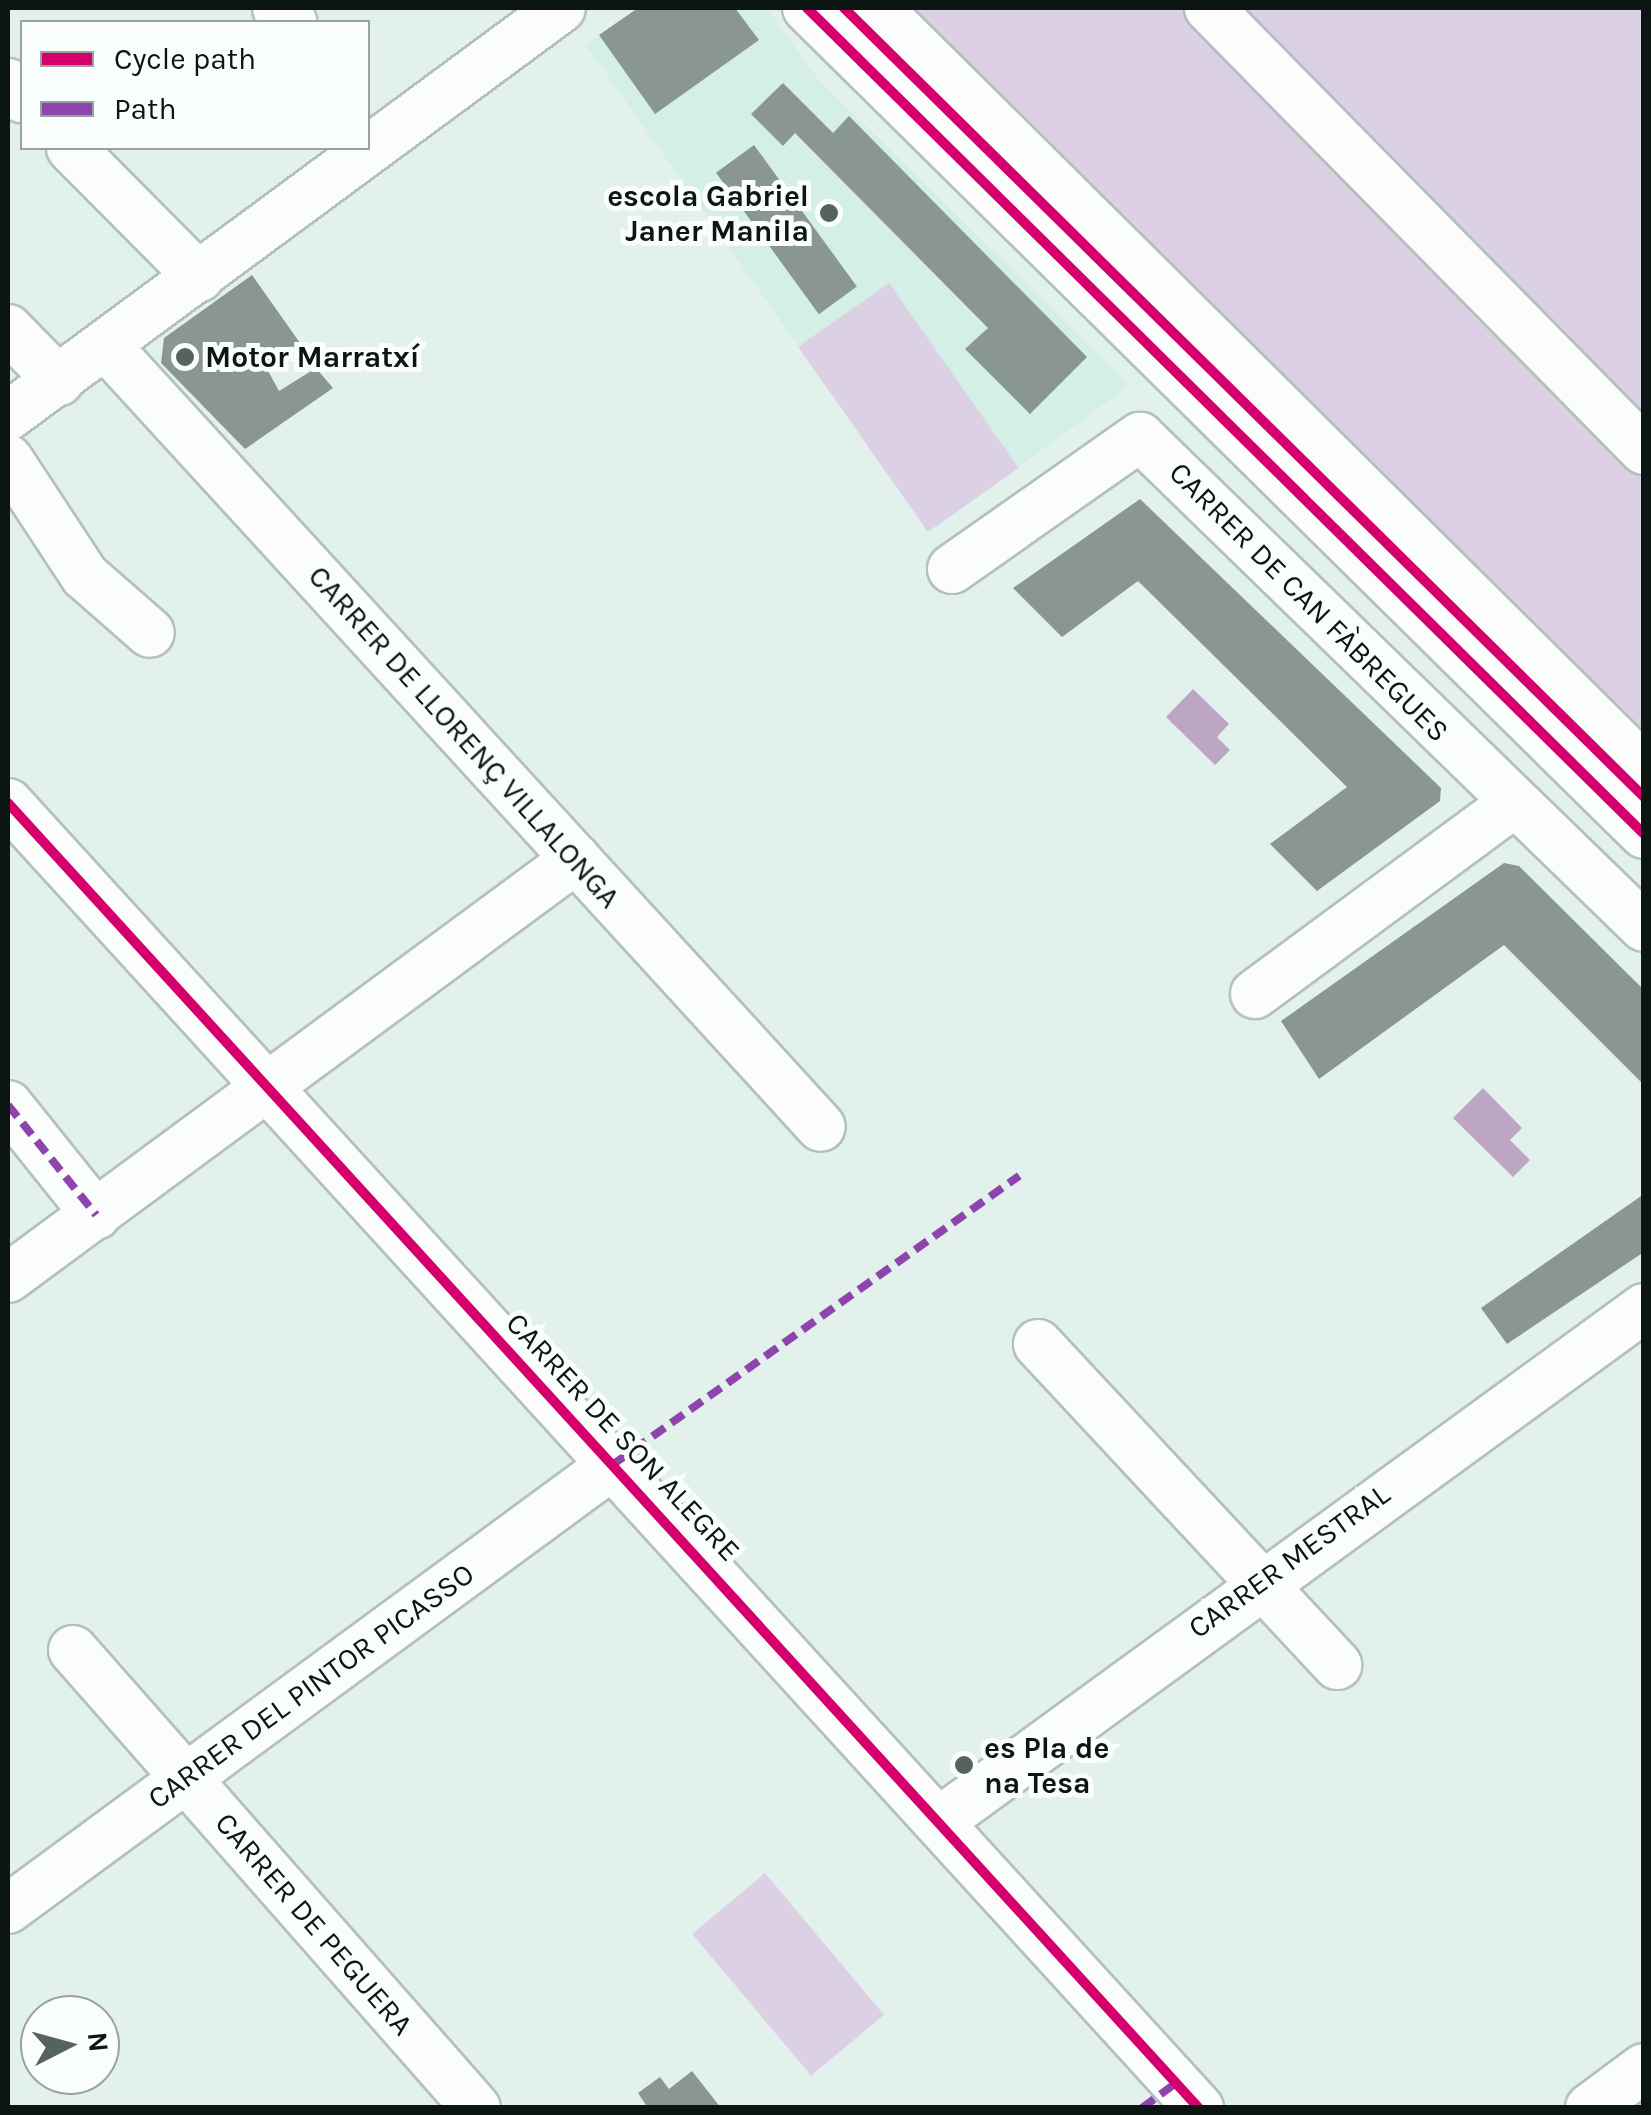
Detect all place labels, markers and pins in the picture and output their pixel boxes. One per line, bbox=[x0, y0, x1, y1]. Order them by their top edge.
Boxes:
place label: escola Gabriel Janer Manila bbox=[607, 178, 809, 248]
marker: escola Gabriel Janer Manila bbox=[818, 202, 840, 224]
place label: Motor Marratxí bbox=[205, 339, 420, 375]
marker: Motor Marratxí bbox=[174, 346, 196, 368]
place label: es Pla de na Tesa bbox=[984, 1730, 1109, 1800]
marker: es Pla de na Tesa bbox=[953, 1754, 975, 1776]

